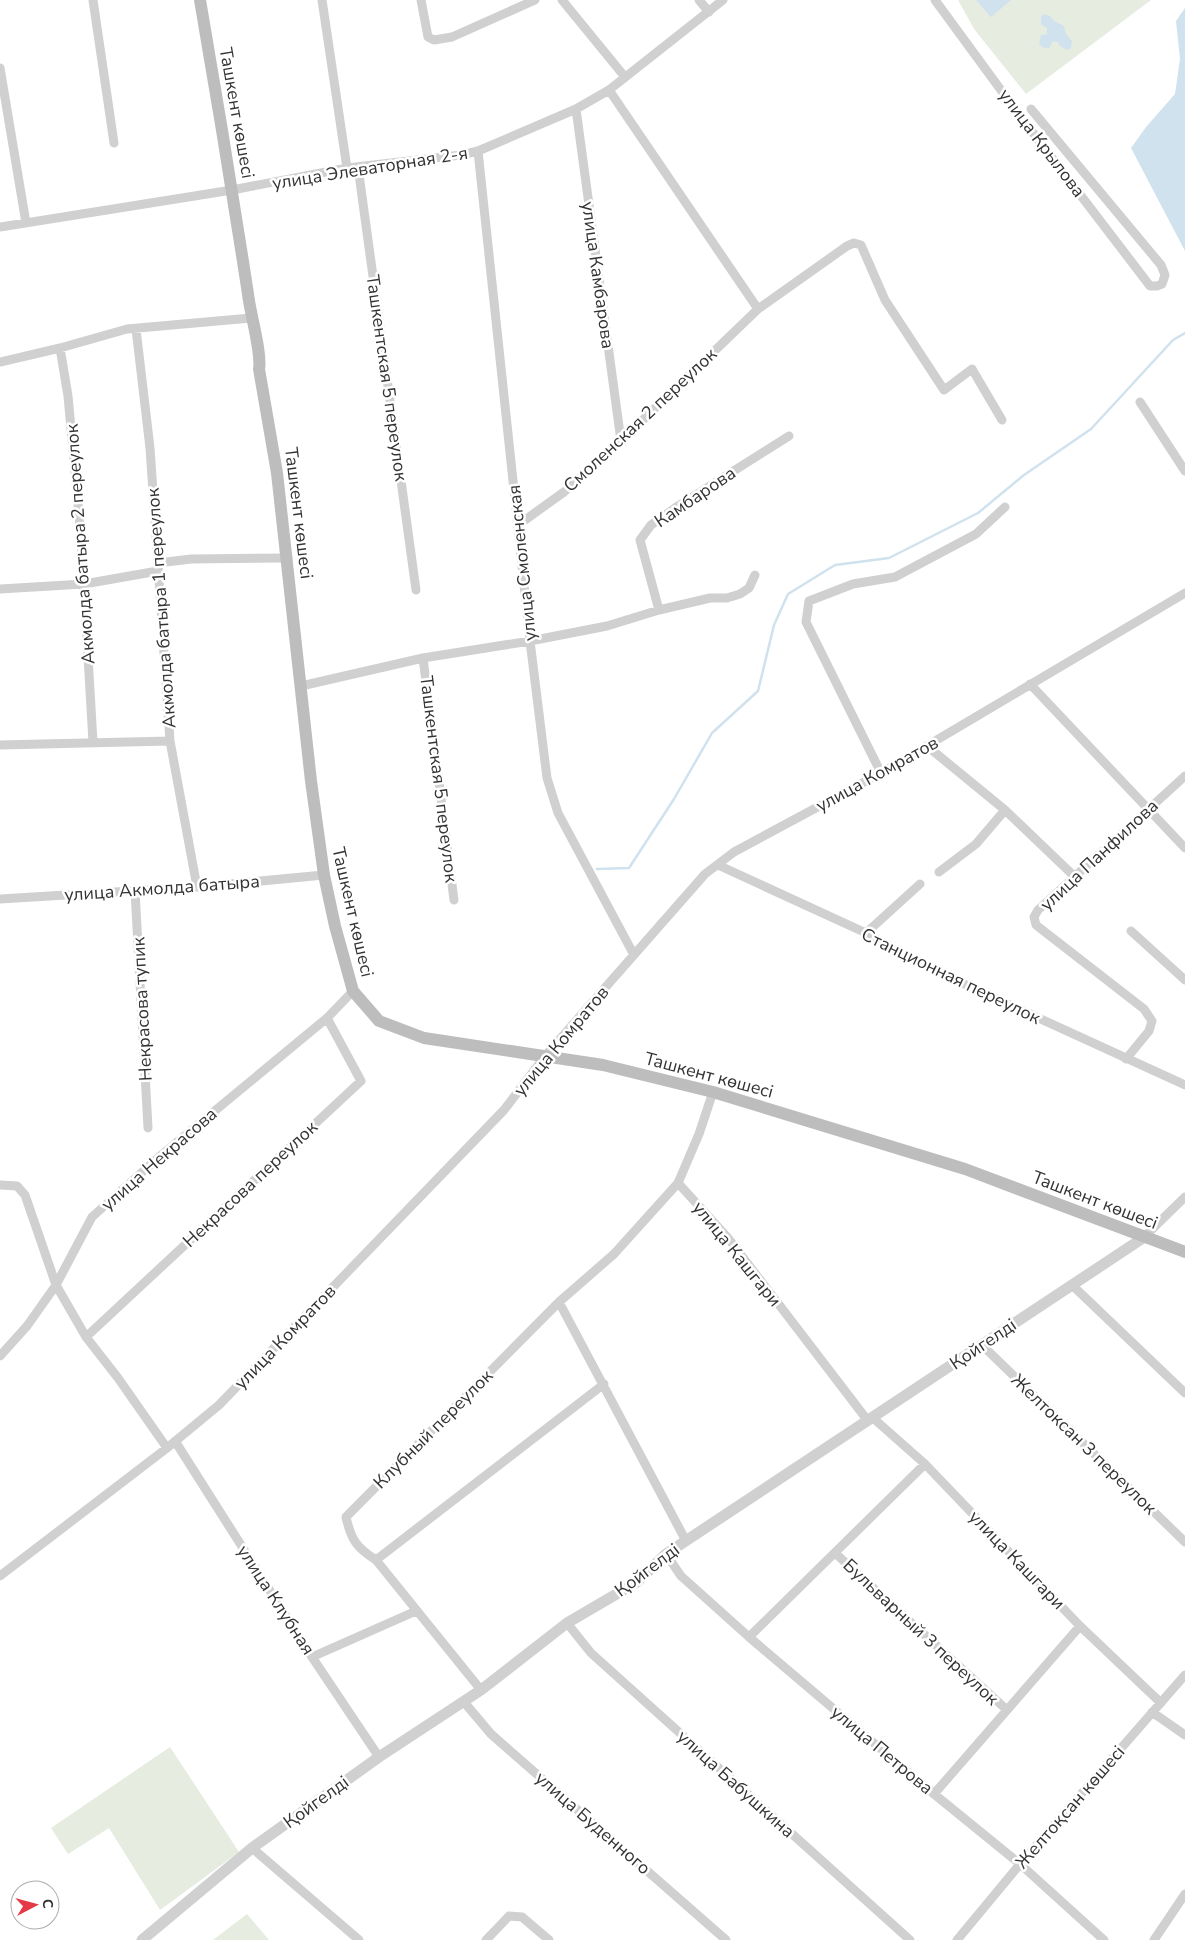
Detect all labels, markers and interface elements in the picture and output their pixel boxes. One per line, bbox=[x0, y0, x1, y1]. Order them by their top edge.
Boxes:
street label: Ташкент көшесі bbox=[214, 46, 260, 180]
street label: улица Крылова bbox=[993, 84, 1091, 202]
street label: улица Элеваторная 2-я bbox=[270, 141, 470, 195]
street label: улица Камбарова bbox=[576, 200, 620, 350]
street label: Ташкентская 5 переулок bbox=[361, 273, 413, 483]
street label: Смоленская 2 переулок bbox=[558, 342, 722, 498]
street label: Акмолда батыра 2 переулок bbox=[60, 423, 100, 665]
street label: Ташкент көшесі bbox=[279, 446, 319, 580]
street label: Камбарова bbox=[650, 461, 740, 533]
street label: улица Смоленская bbox=[502, 484, 542, 642]
street label: Акмолда батыра 1 переулок bbox=[141, 487, 181, 729]
street label: Ташкентская 5 переулок bbox=[414, 674, 464, 884]
street label: улица Комратов bbox=[811, 730, 943, 818]
street label: улица Панфилова bbox=[1035, 794, 1163, 916]
street label: Ташкент көшесі bbox=[326, 845, 380, 979]
street label: улица Акмолда батыра bbox=[63, 869, 261, 907]
street label: Станционная переулок bbox=[857, 922, 1045, 1030]
street label: Некрасова тупик bbox=[126, 936, 158, 1082]
street label: улица Комратов bbox=[508, 981, 614, 1101]
street label: Ташкент көшесі bbox=[642, 1046, 776, 1104]
street label: улица Некрасова bbox=[96, 1102, 222, 1216]
street label: Некрасова переулок bbox=[178, 1115, 323, 1253]
street label: Ташкент көшесі bbox=[1029, 1165, 1161, 1235]
street label: улица Кашгари bbox=[687, 1196, 787, 1312]
street label: улица Комратов bbox=[229, 1279, 341, 1394]
street label: Қойгелді bbox=[945, 1313, 1021, 1375]
street label: Клубный переулок bbox=[368, 1364, 498, 1494]
street label: Желтоксан 3 переулок bbox=[1006, 1368, 1162, 1520]
street label: улица Кашгари bbox=[964, 1505, 1070, 1615]
street label: Қойгелді bbox=[610, 1538, 684, 1602]
street label: улица Клубная bbox=[232, 1541, 320, 1659]
street label: Бульварный 3 переулок bbox=[838, 1553, 1004, 1711]
street label: улица Петрова bbox=[826, 1700, 938, 1800]
street label: улица Бабушкина bbox=[672, 1725, 800, 1843]
street label: Желтоқсан көшесі bbox=[1010, 1740, 1130, 1874]
street label: улица Буденного bbox=[530, 1766, 656, 1880]
street label: Қойгелді bbox=[278, 1770, 354, 1834]
north arrow bbox=[10, 1880, 60, 1930]
text: С bbox=[37, 1898, 57, 1910]

